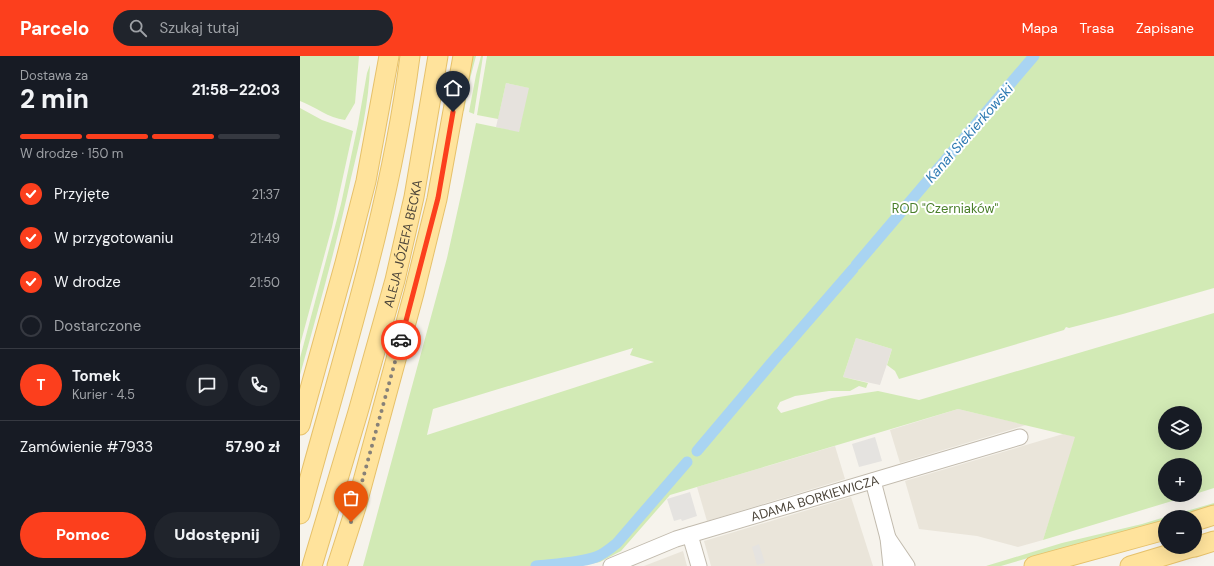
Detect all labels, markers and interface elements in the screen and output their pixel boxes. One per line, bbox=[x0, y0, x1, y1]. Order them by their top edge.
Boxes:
search box bbox=[113, 10, 393, 46]
text: Parcelo bbox=[20, 16, 89, 41]
icon: search bbox=[127, 17, 149, 39]
text: Szukaj tutaj bbox=[159, 18, 239, 38]
text: Mapa bbox=[1022, 19, 1058, 37]
text: Trasa bbox=[1080, 19, 1114, 37]
text: Zapisane bbox=[1136, 19, 1194, 37]
text: Dostawa za bbox=[20, 67, 88, 84]
pin bbox=[436, 71, 470, 112]
icon: home bbox=[442, 77, 464, 99]
water label: Kanał Siekierkowski bbox=[921, 79, 1017, 186]
text: 21:58–22:03 bbox=[192, 80, 280, 100]
text: 2 min bbox=[20, 82, 89, 116]
text: W drodze · 150 m bbox=[20, 145, 123, 162]
street label: ALEJA JÓZEFA BECKA bbox=[380, 178, 426, 310]
icon: check bbox=[20, 183, 42, 205]
text: Przyjęte bbox=[54, 184, 110, 204]
text: 21:37 bbox=[251, 186, 280, 203]
park label: ROD "Czerniaków" bbox=[892, 200, 998, 217]
icon: check bbox=[20, 227, 42, 249]
text: W przygotowaniu bbox=[54, 228, 173, 248]
text: 21:49 bbox=[250, 230, 280, 247]
icon: check bbox=[20, 271, 42, 293]
text: W drodze bbox=[54, 272, 121, 292]
text: 21:50 bbox=[249, 274, 280, 291]
text: Dostarczone bbox=[54, 316, 141, 336]
courier bbox=[381, 320, 421, 360]
icon: car bbox=[390, 329, 412, 351]
button: chat bbox=[186, 364, 228, 406]
button: phone bbox=[238, 364, 280, 406]
text: Tomek bbox=[72, 366, 121, 386]
text: T bbox=[37, 375, 45, 395]
text: Kurier · 4.5 bbox=[72, 386, 135, 403]
map controls bbox=[1158, 406, 1202, 554]
button: layers bbox=[1158, 406, 1202, 450]
text: Zamówienie #7933 bbox=[20, 437, 153, 457]
text: 57.90 zł bbox=[225, 437, 280, 457]
button: + bbox=[1158, 458, 1202, 502]
street label: ADAMA BORKIEWICZA bbox=[749, 471, 881, 525]
pin bbox=[334, 481, 368, 522]
icon: bag bbox=[340, 487, 362, 509]
button: − bbox=[1158, 510, 1202, 554]
button: Pomoc bbox=[20, 512, 146, 558]
button: Udostępnij bbox=[154, 512, 280, 558]

